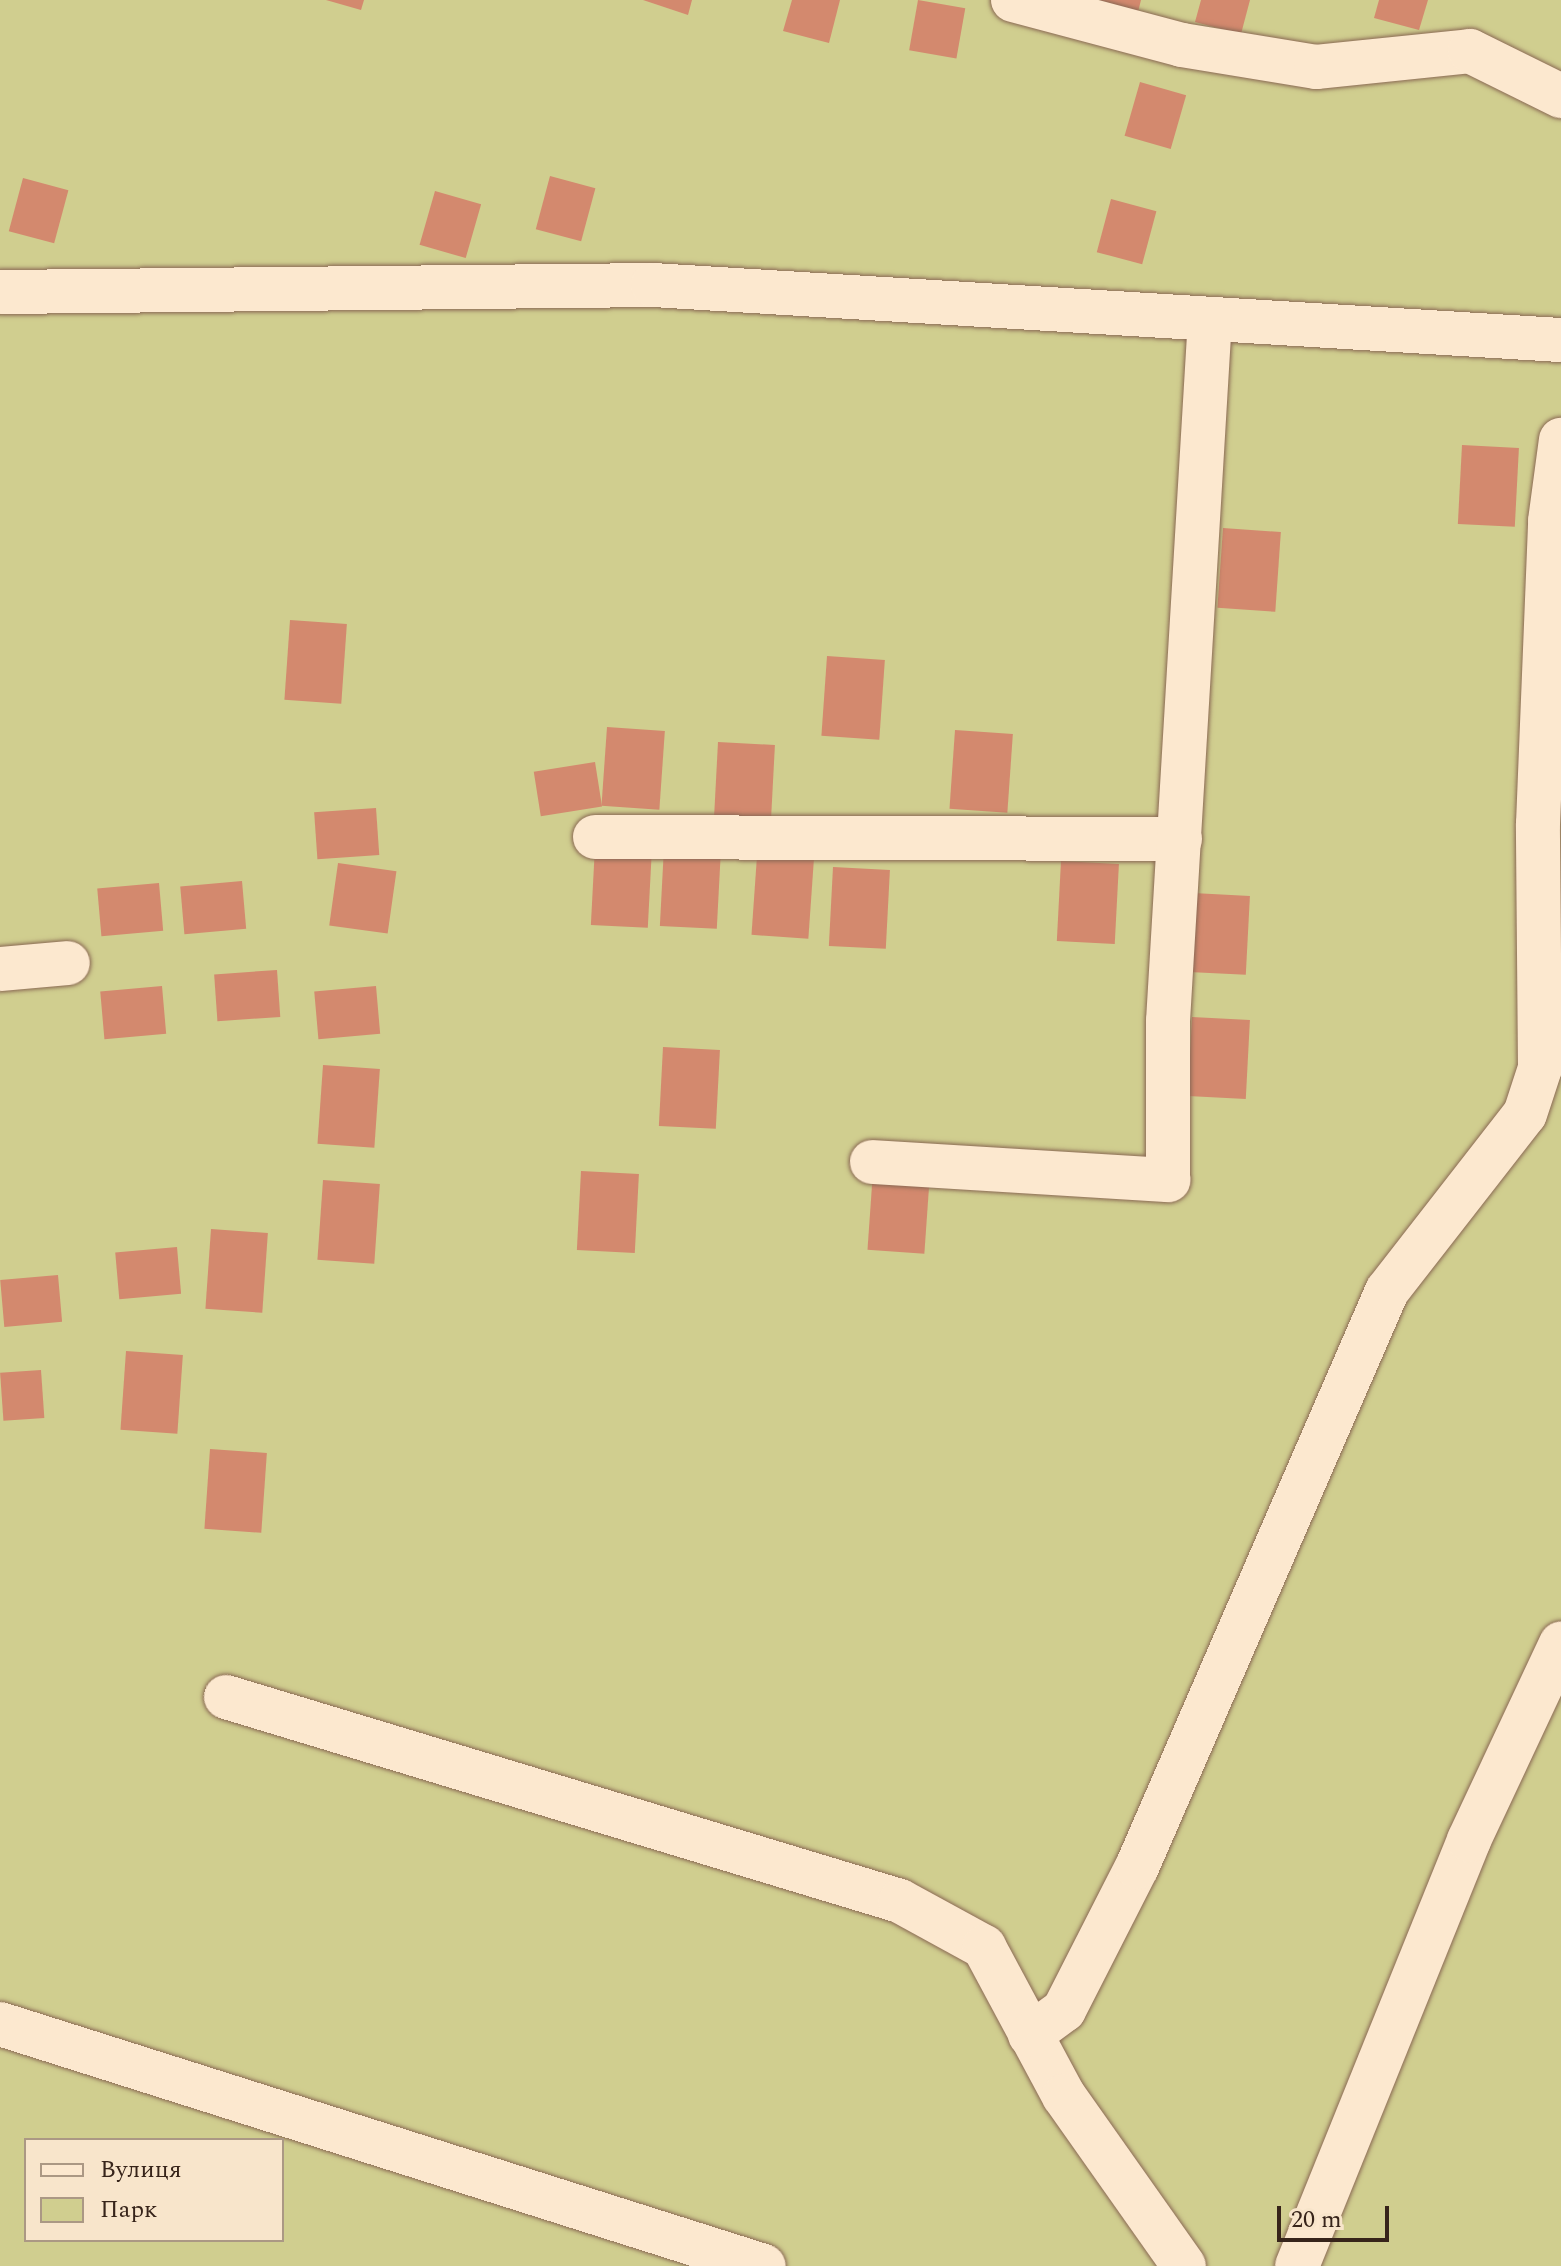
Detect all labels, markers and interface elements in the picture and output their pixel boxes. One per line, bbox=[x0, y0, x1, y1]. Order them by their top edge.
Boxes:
legend bbox=[24, 2138, 284, 2242]
text: Вулиця bbox=[100, 2152, 182, 2188]
scale bar bbox=[1281, 2190, 1393, 2240]
text: Парк bbox=[100, 2192, 157, 2228]
text: 20 m bbox=[1291, 2202, 1342, 2238]

